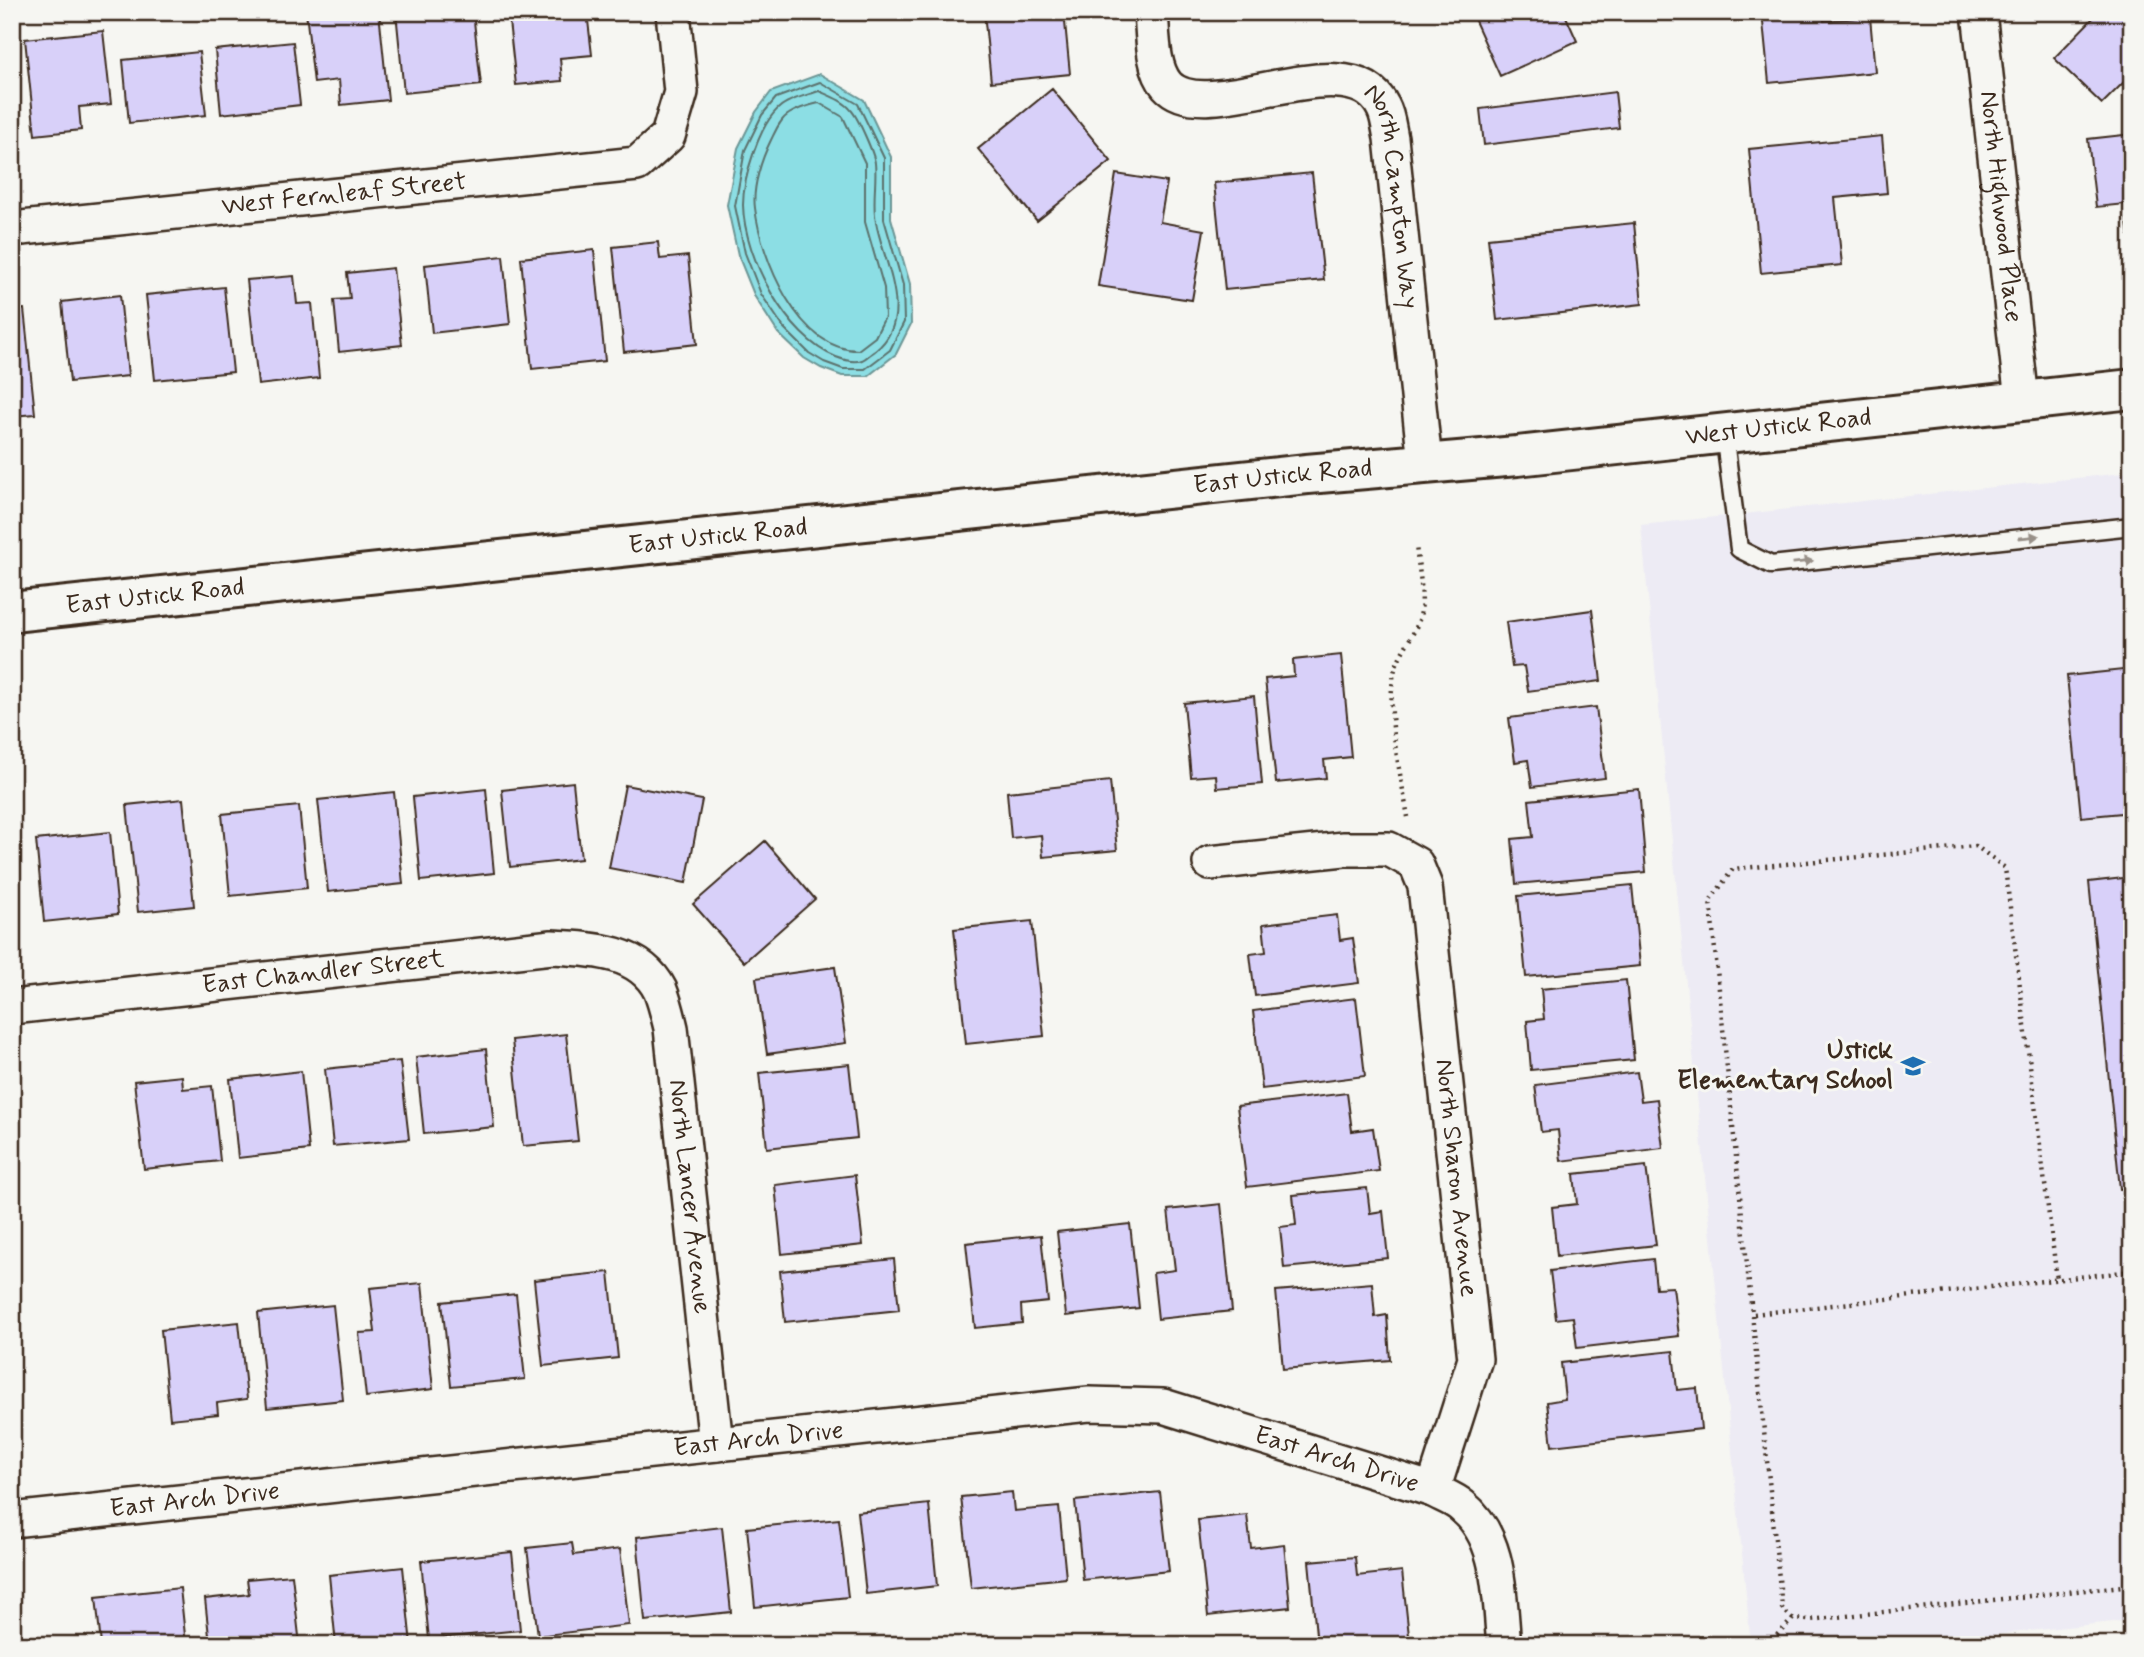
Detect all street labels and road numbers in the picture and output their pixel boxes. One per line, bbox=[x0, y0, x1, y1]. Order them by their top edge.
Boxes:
street label: North Campton Way bbox=[1356, 76, 1426, 311]
street label: North Highwood Place bbox=[1971, 89, 2030, 324]
street label: West Fernleaf Street bbox=[220, 165, 468, 224]
street label: West Ustick Road bbox=[1684, 400, 1873, 455]
street label: East Ustick Road bbox=[1192, 451, 1374, 503]
street label: East Ustick Road bbox=[627, 510, 809, 563]
street label: East Ustick Road bbox=[64, 570, 246, 623]
street label: East Chandler Street bbox=[200, 942, 446, 1003]
street label: North Sharon Avenue bbox=[1426, 1057, 1485, 1299]
street label: North Lancer Avenue bbox=[660, 1078, 719, 1316]
street label: East Arch Drive bbox=[672, 1414, 845, 1466]
street label: East Arch Drive bbox=[1250, 1418, 1423, 1502]
street label: East Arch Drive bbox=[108, 1474, 282, 1526]

